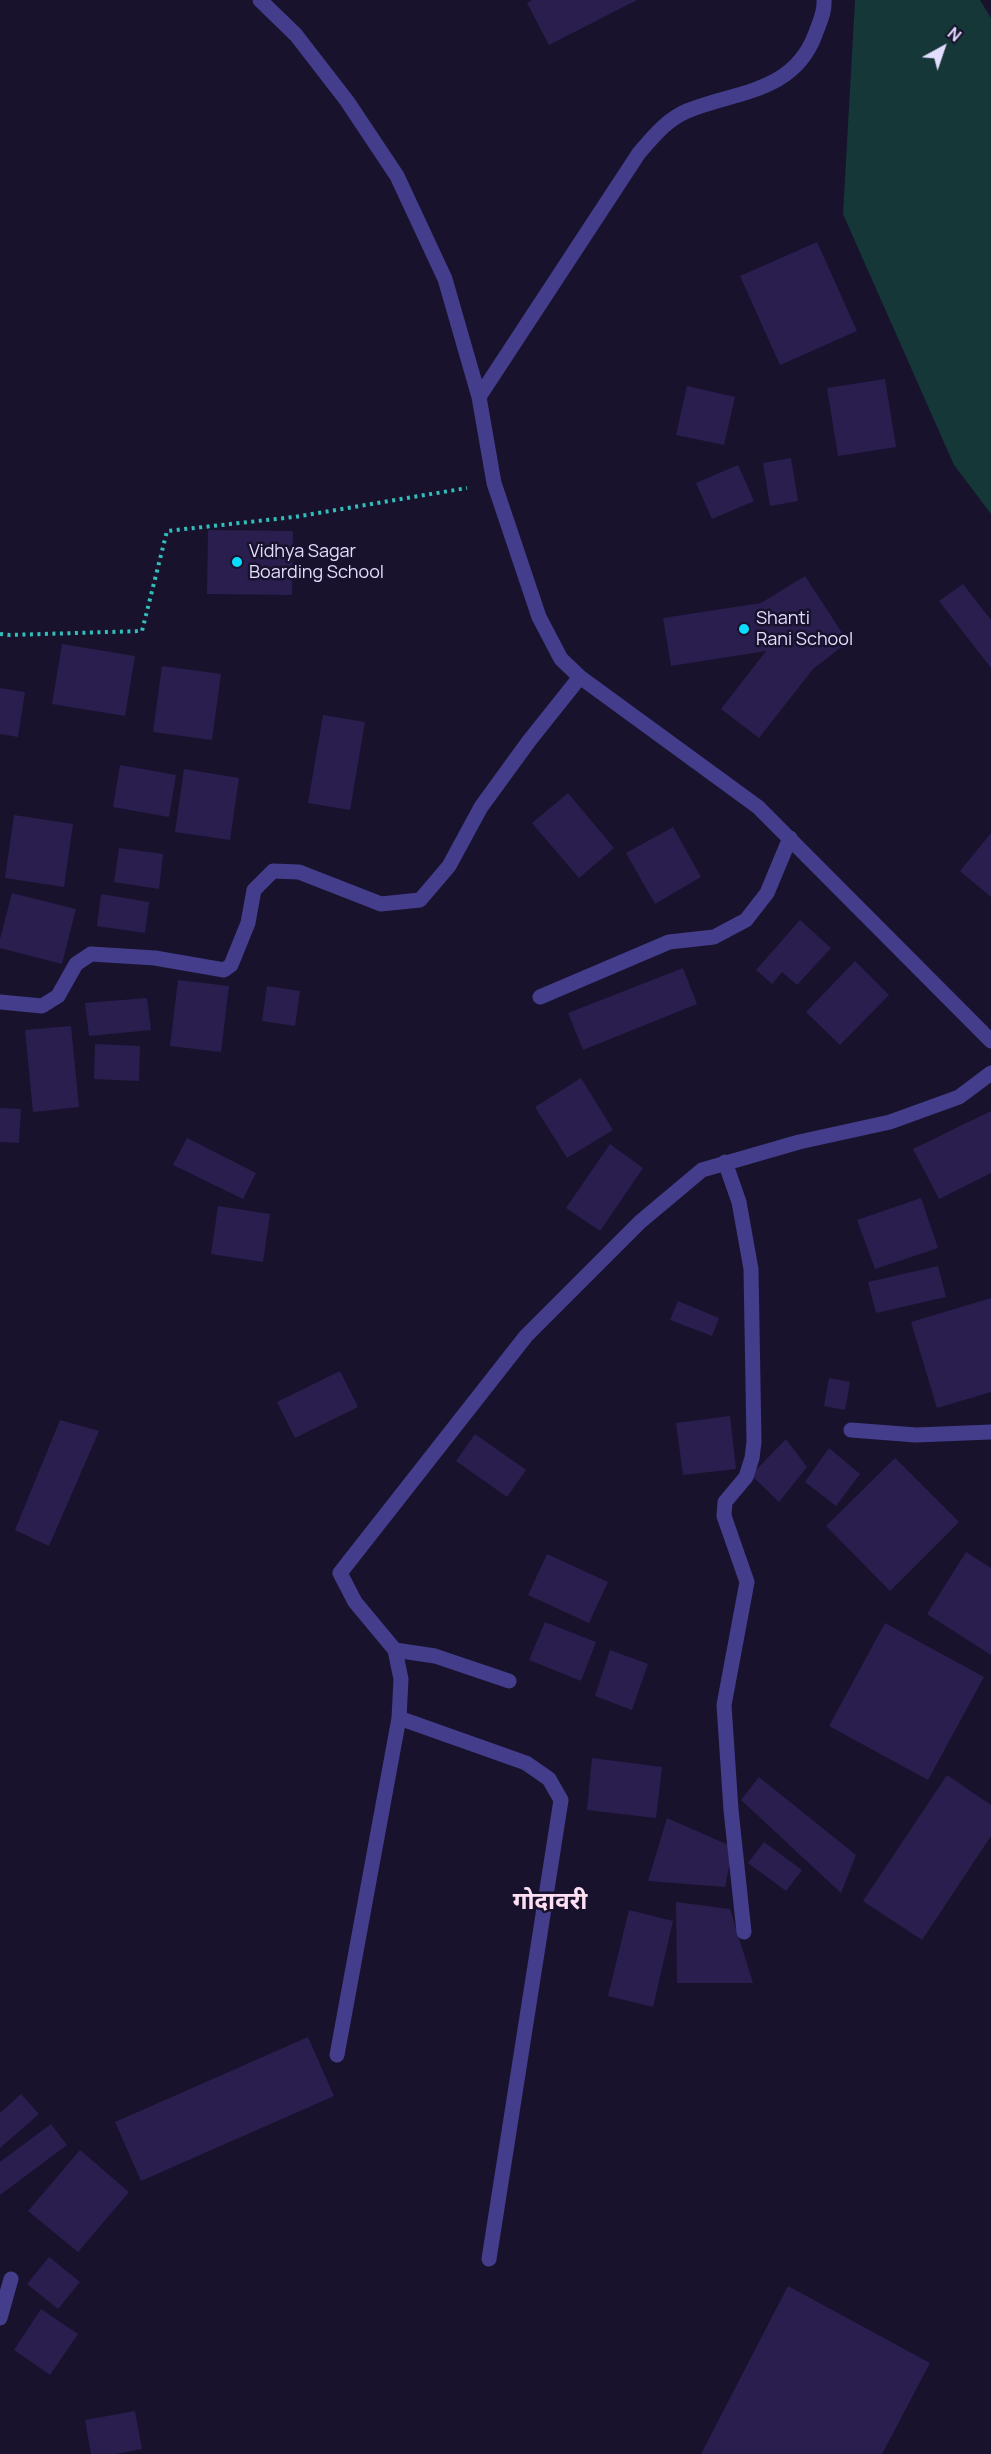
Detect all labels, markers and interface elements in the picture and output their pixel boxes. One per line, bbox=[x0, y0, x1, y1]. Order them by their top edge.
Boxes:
north arrow bbox=[913, 18, 973, 78]
text: N bbox=[943, 22, 966, 46]
place label: Vidhya Sagar Boarding School bbox=[249, 541, 384, 584]
marker: Vidhya Sagar Boarding School bbox=[230, 555, 244, 569]
place label: Shanti Rani School bbox=[756, 608, 853, 650]
marker: Shanti Rani School bbox=[737, 622, 751, 636]
district label: गोदावरी bbox=[513, 1888, 587, 1916]

